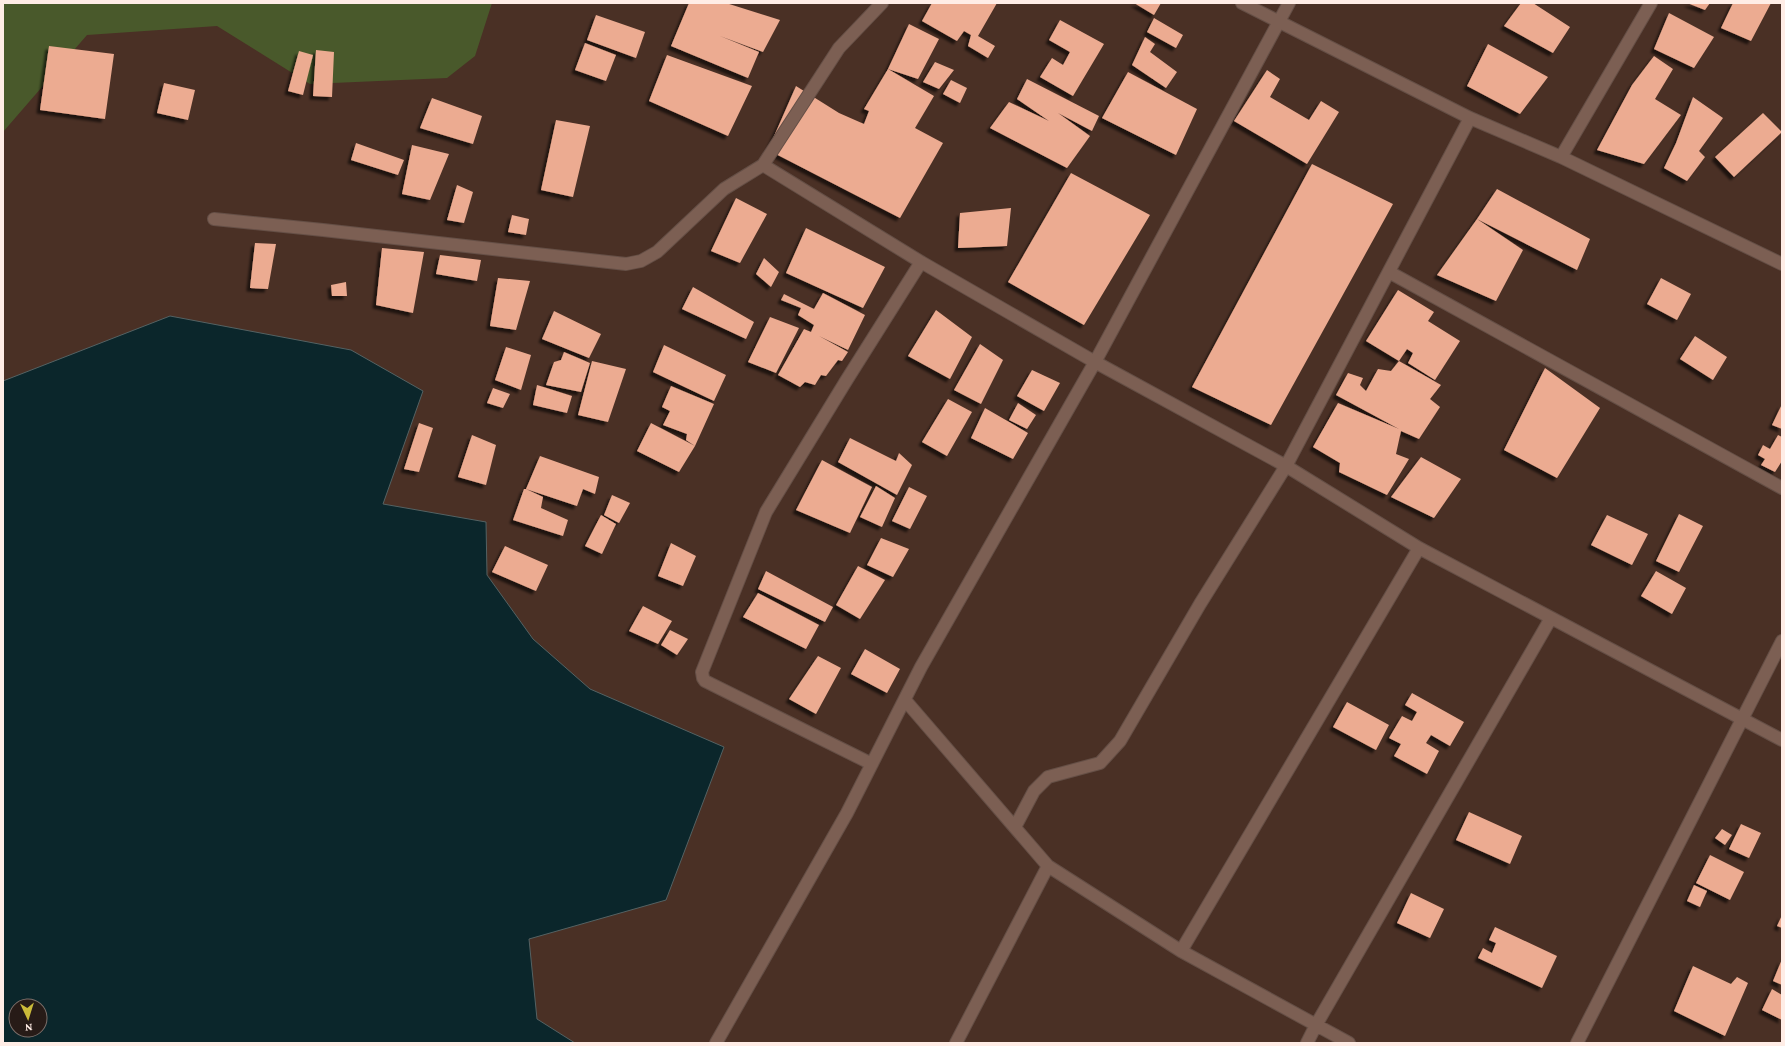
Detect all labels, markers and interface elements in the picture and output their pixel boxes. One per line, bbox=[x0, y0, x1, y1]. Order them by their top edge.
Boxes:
north arrow bbox=[8, 998, 48, 1038]
text: N bbox=[24, 1022, 33, 1034]

